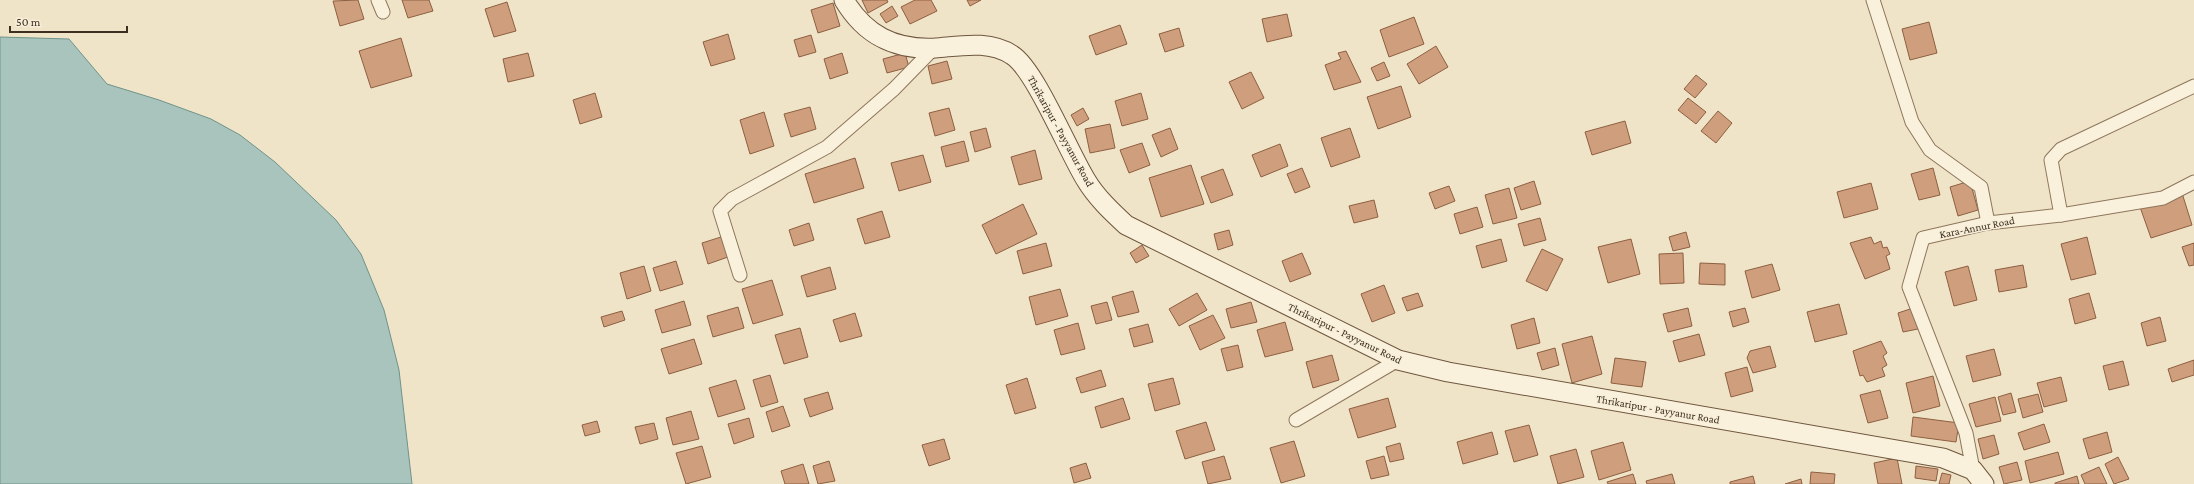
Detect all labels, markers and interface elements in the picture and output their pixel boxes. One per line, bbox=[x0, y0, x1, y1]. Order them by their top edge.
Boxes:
scale bar bbox=[10, 8, 127, 34]
text: 50 m bbox=[16, 15, 41, 29]
street label: Thrikaripur - Payyanur Road bbox=[1025, 73, 1097, 189]
street label: Kara-Annur Road bbox=[1938, 214, 2016, 240]
street label: Thrikaripur - Payyanur Road bbox=[1286, 300, 1404, 367]
street label: Thrikaripur - Payyanur Road bbox=[1595, 392, 1721, 427]

